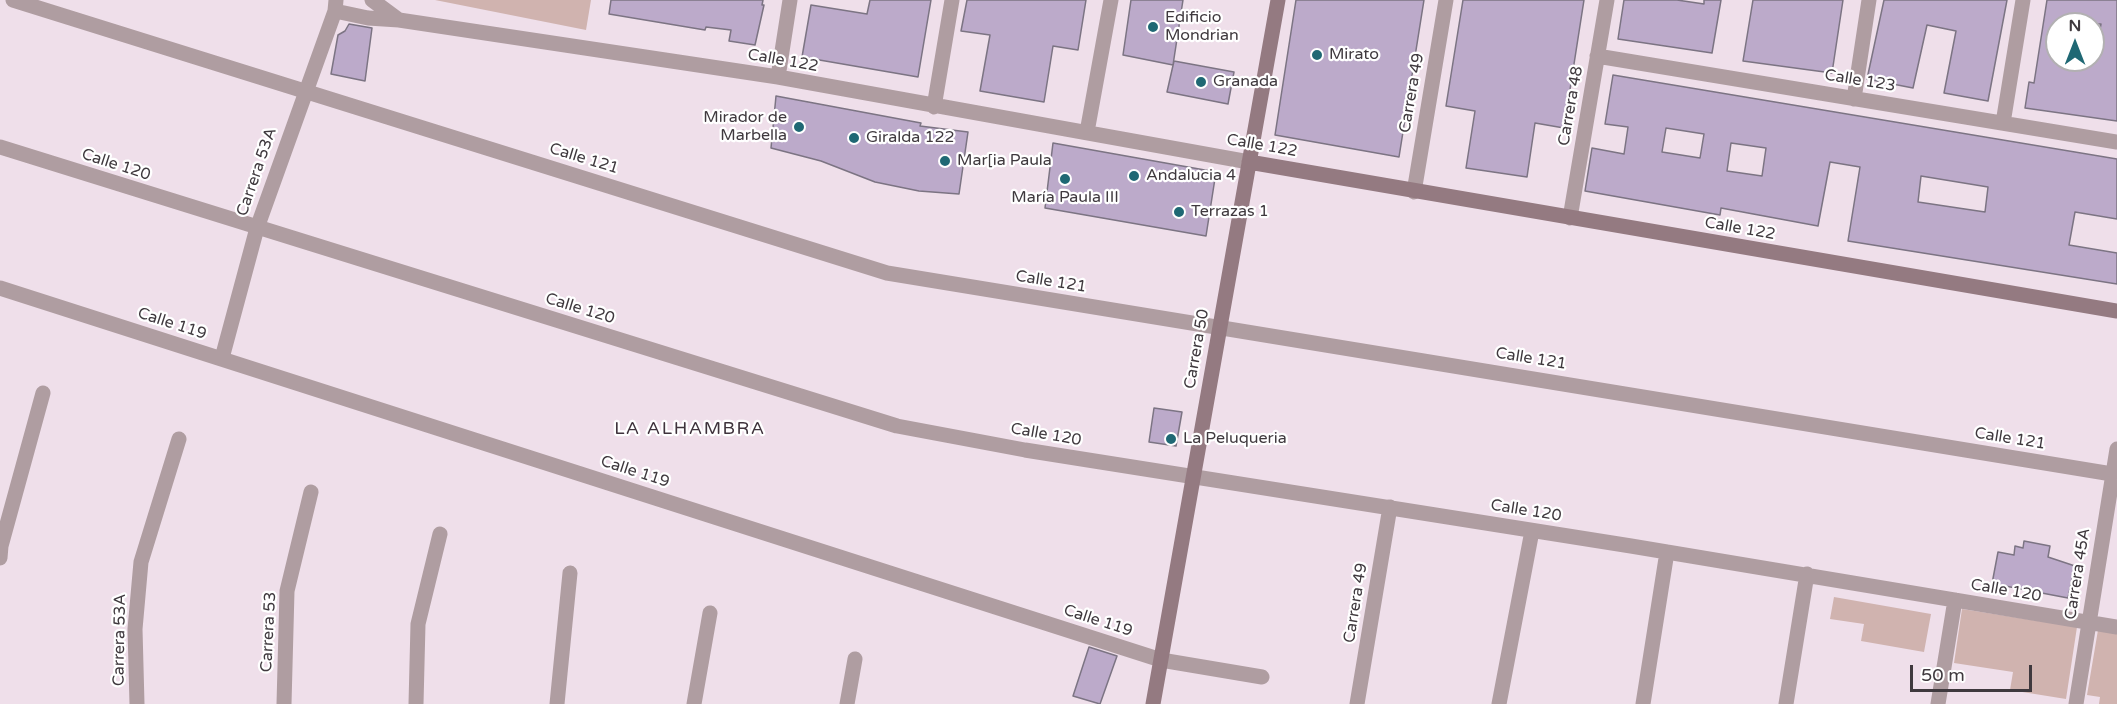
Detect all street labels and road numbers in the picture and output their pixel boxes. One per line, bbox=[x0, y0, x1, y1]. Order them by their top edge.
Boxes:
street label: Calle 122 bbox=[746, 45, 820, 77]
street label: Carrera 49 bbox=[1396, 52, 1428, 134]
street label: Carrera 48 bbox=[1555, 65, 1587, 147]
street label: Calle 123 bbox=[1823, 66, 1897, 96]
street label: Carrera 53A bbox=[233, 125, 281, 219]
street label: Calle 122 bbox=[1225, 130, 1299, 162]
street label: Calle 121 bbox=[547, 139, 621, 179]
street label: Calle 120 bbox=[79, 145, 153, 185]
street label: Calle 122 bbox=[1703, 213, 1777, 245]
street label: Calle 121 bbox=[1014, 267, 1088, 297]
street label: Calle 120 bbox=[543, 289, 617, 329]
street label: Calle 119 bbox=[135, 304, 209, 344]
street label: Carrera 50 bbox=[1181, 308, 1213, 390]
street label: Calle 121 bbox=[1494, 344, 1568, 374]
street label: Calle 120 bbox=[1009, 419, 1083, 451]
street label: Calle 121 bbox=[1973, 424, 2047, 454]
street label: Calle 119 bbox=[598, 452, 672, 492]
street label: Calle 120 bbox=[1489, 496, 1563, 526]
street label: Carrera 45A bbox=[2061, 527, 2095, 621]
street label: Carrera 49 bbox=[1340, 562, 1372, 644]
street label: Calle 120 bbox=[1969, 575, 2043, 607]
street label: Carrera 53 bbox=[257, 591, 281, 673]
street label: Carrera 53A bbox=[110, 594, 130, 686]
street label: Calle 119 bbox=[1061, 601, 1135, 641]

